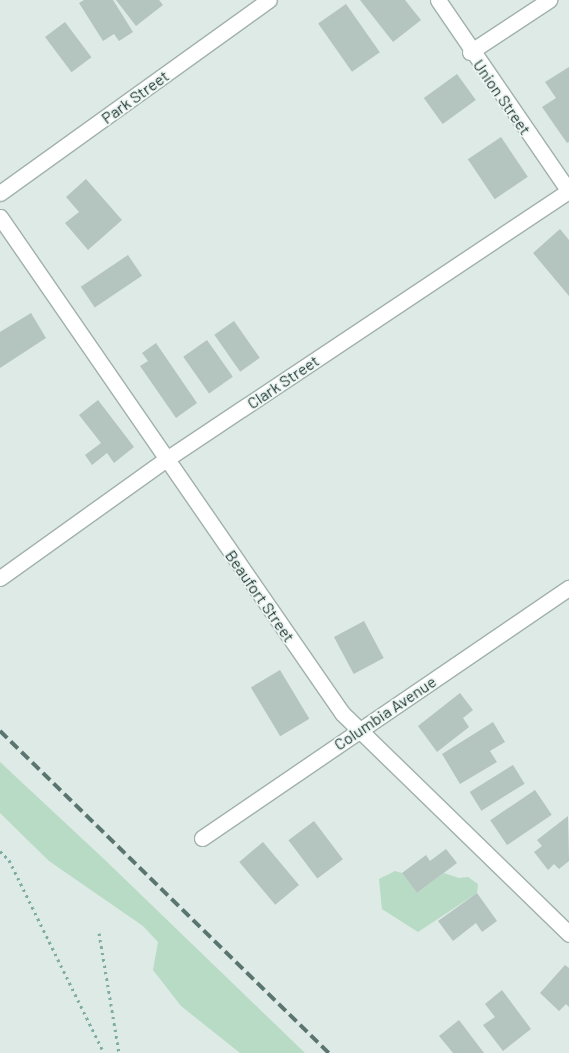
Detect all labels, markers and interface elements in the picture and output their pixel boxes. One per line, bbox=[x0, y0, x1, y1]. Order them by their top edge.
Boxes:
street label: Union Street bbox=[469, 56, 535, 138]
street label: Park Street bbox=[98, 66, 172, 128]
street label: Clark Street bbox=[244, 351, 322, 413]
street label: Beaufort Street bbox=[221, 546, 299, 646]
street label: Columbia Avenue bbox=[330, 672, 440, 754]

